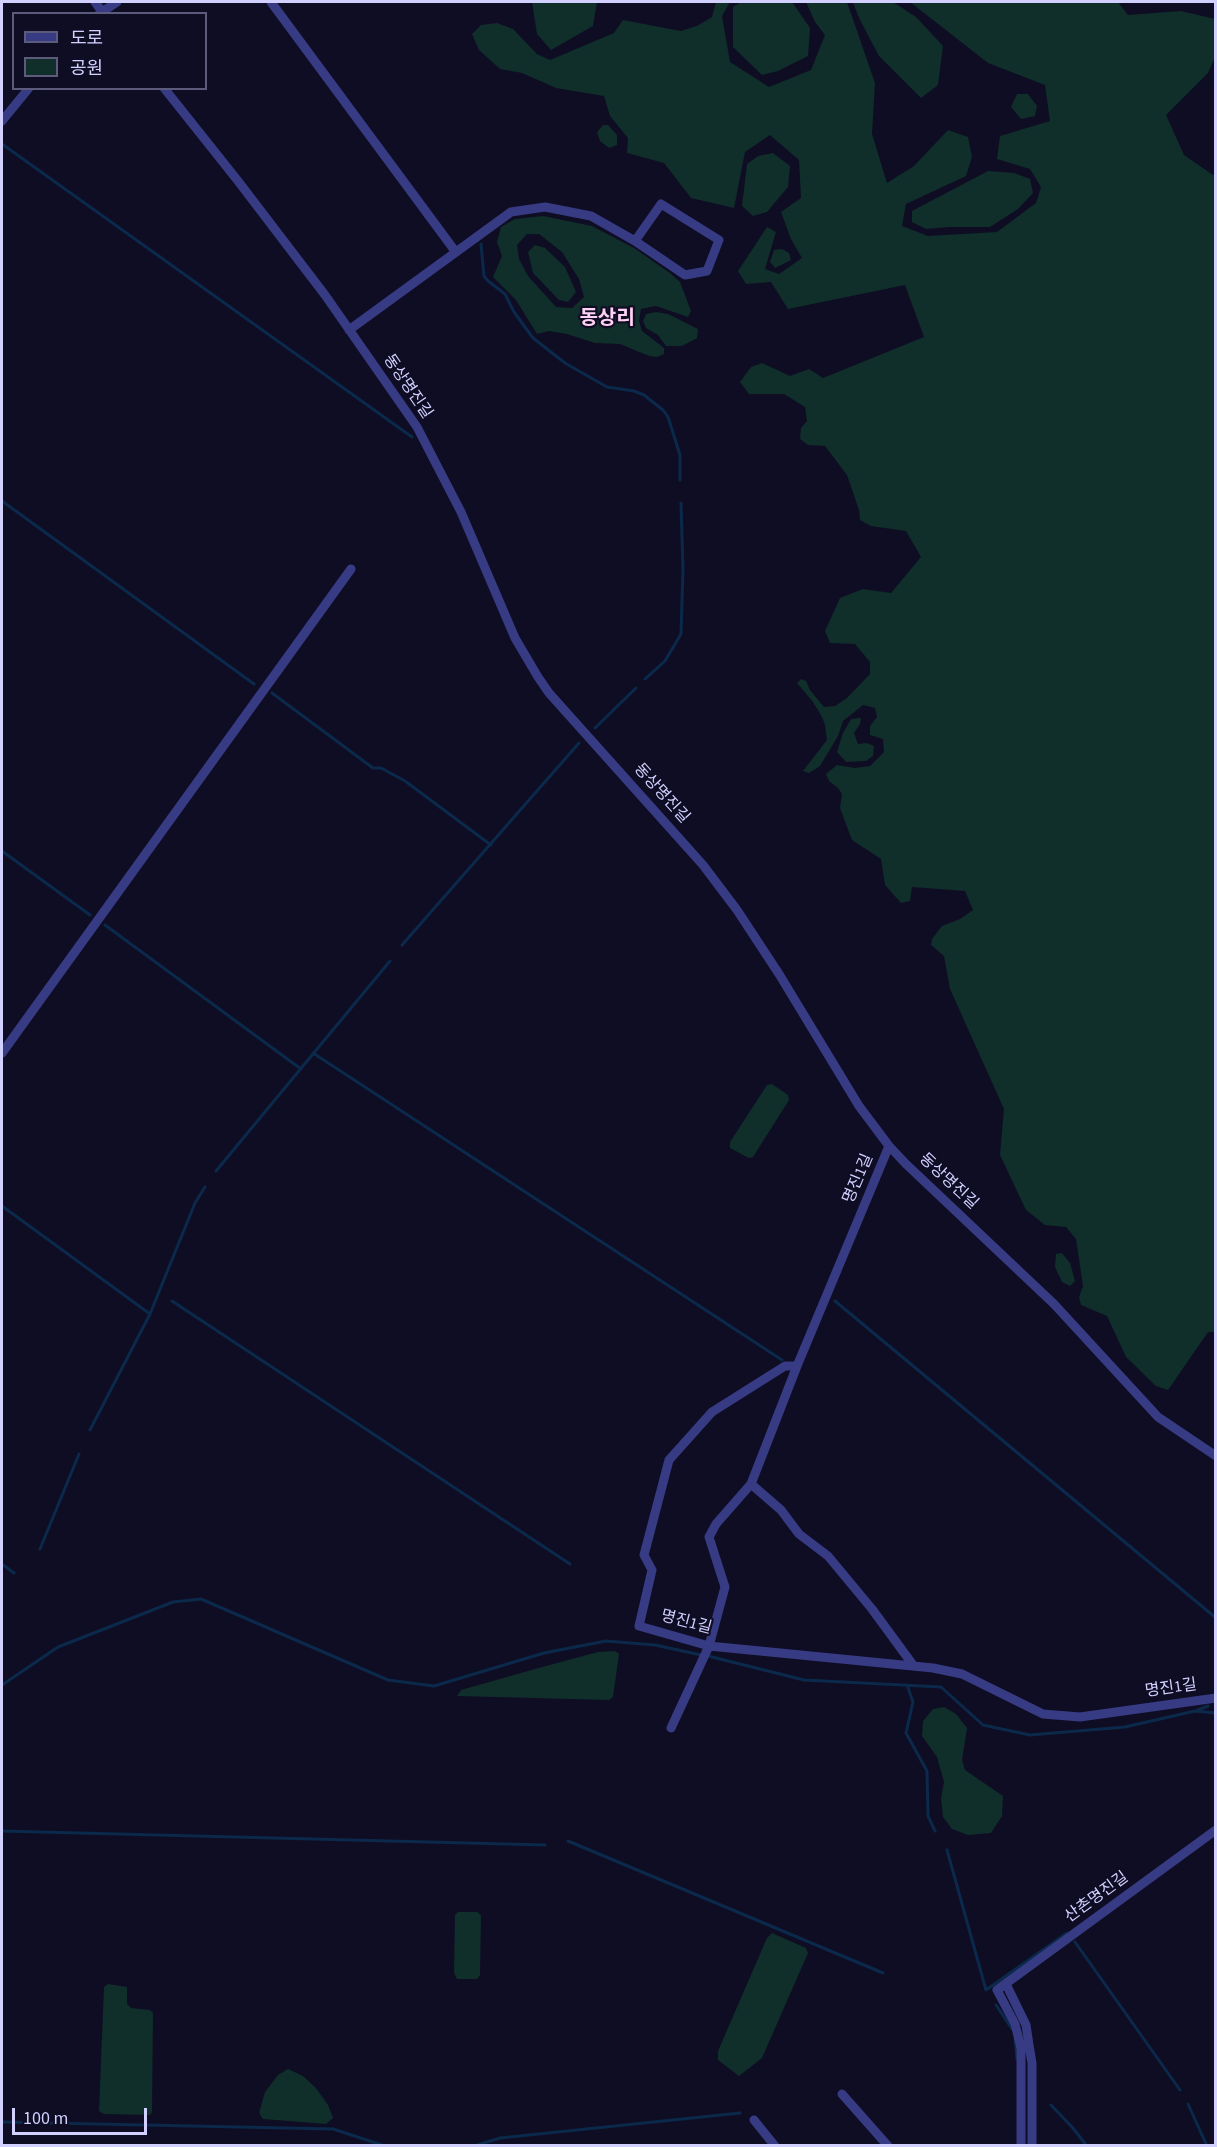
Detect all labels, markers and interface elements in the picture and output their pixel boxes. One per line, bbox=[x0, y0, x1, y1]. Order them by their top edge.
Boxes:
legend bbox=[12, 12, 207, 90]
text: 도로 bbox=[70, 26, 103, 51]
text: 공원 bbox=[70, 56, 103, 81]
district label: 동상리 bbox=[579, 308, 635, 332]
street label: 동상명진길 bbox=[378, 351, 436, 423]
street label: 동상명진길 bbox=[629, 760, 693, 828]
street label: 동상명진길 bbox=[915, 1150, 981, 1214]
street label: 명진1길 bbox=[840, 1151, 878, 1207]
street label: 명진1길 bbox=[658, 1607, 714, 1639]
street label: 명진1길 bbox=[1144, 1676, 1198, 1702]
street label: 산촌명진길 bbox=[1062, 1869, 1132, 1927]
scale bar bbox=[15, 2096, 150, 2134]
text: 100 m bbox=[23, 2106, 68, 2131]

